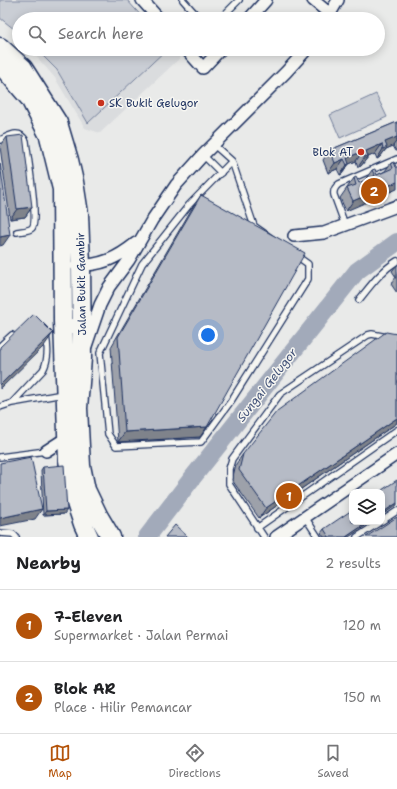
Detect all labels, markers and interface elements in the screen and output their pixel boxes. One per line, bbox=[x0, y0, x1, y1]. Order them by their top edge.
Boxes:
search box bbox=[12, 12, 385, 56]
icon: search bbox=[26, 23, 48, 45]
text: Search here bbox=[58, 24, 144, 44]
place label: SK Bukit Gelugor bbox=[109, 96, 199, 111]
marker: SK Bukit Gelugor bbox=[96, 98, 106, 108]
place label: Blok AT bbox=[313, 145, 353, 160]
marker: Blok AT bbox=[356, 147, 366, 157]
pin: 2 bbox=[361, 176, 387, 206]
street label: Jalan Bukit Gambir bbox=[73, 232, 90, 336]
your location bbox=[198, 325, 218, 345]
water label: Sungai Gelugor bbox=[233, 345, 301, 425]
pin: 1 bbox=[276, 481, 302, 511]
map controls bbox=[349, 489, 385, 525]
button: layers bbox=[349, 489, 385, 525]
text: Nearby bbox=[16, 552, 81, 574]
text: 2 results bbox=[325, 555, 381, 572]
text: 7-Eleven bbox=[54, 607, 123, 627]
text: 1 bbox=[26, 617, 32, 634]
text: 120 m bbox=[343, 617, 381, 634]
text: Supermarket · Jalan Permai bbox=[54, 627, 229, 644]
text: Blok AR bbox=[54, 679, 116, 699]
text: 2 bbox=[24, 689, 34, 706]
text: 150 m bbox=[343, 689, 381, 706]
text: Place · Hilir Pemancar bbox=[54, 699, 192, 716]
tab: Map bbox=[48, 742, 72, 781]
tab: Directions bbox=[168, 742, 221, 781]
tab: Saved bbox=[317, 742, 349, 781]

